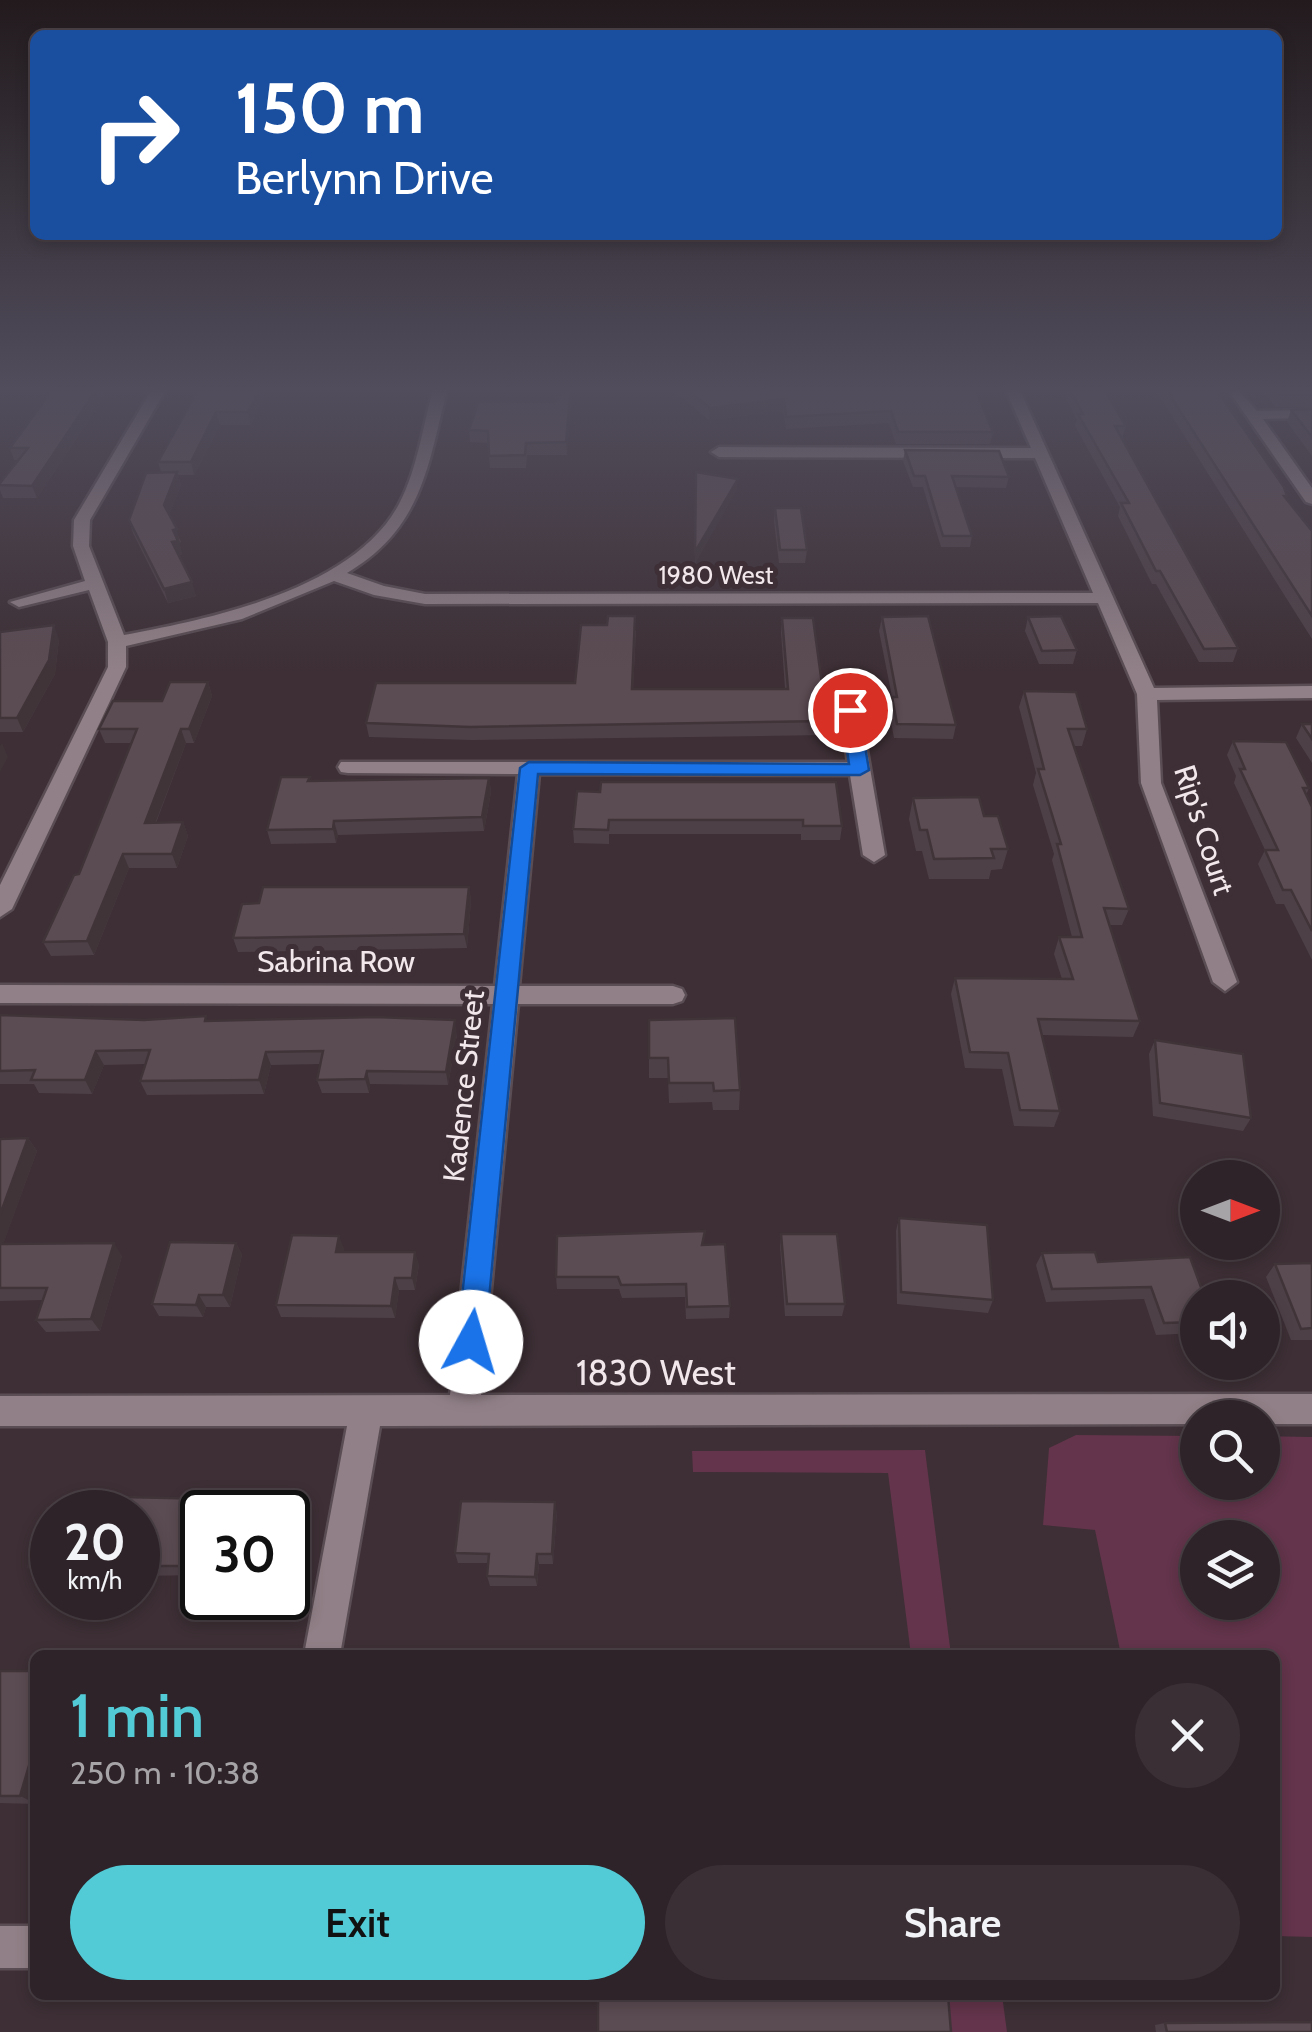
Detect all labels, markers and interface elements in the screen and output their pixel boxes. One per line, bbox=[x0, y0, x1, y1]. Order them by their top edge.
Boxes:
text: 150 m bbox=[235, 65, 424, 151]
icon: right bbox=[70, 70, 200, 200]
text: Berlynn Drive bbox=[235, 151, 494, 205]
street label: 1980 West bbox=[659, 560, 774, 590]
pin bbox=[808, 668, 893, 753]
icon: arrive bbox=[823, 683, 878, 738]
street label: Rip's Court bbox=[1166, 760, 1243, 899]
street label: Sabrina Row bbox=[257, 943, 415, 980]
street label: Kadence Street bbox=[435, 988, 492, 1184]
north arrow bbox=[1180, 1160, 1280, 1260]
map controls bbox=[1180, 1160, 1280, 1620]
button: sound bbox=[1180, 1280, 1280, 1380]
position arrow bbox=[419, 1290, 523, 1394]
street label: 1830 West bbox=[576, 1351, 736, 1394]
button: search bbox=[1180, 1400, 1280, 1500]
speed limit sign: 30 bbox=[180, 1490, 310, 1620]
text: 20 bbox=[64, 1512, 126, 1573]
button: layers bbox=[1180, 1520, 1280, 1620]
text: km/h bbox=[68, 1565, 122, 1595]
text: 1 min bbox=[70, 1679, 204, 1752]
button: close bbox=[1135, 1683, 1240, 1788]
text: 250 m · 10:38 bbox=[70, 1753, 260, 1792]
button: Exit bbox=[70, 1865, 645, 1980]
button: Share bbox=[665, 1865, 1240, 1980]

